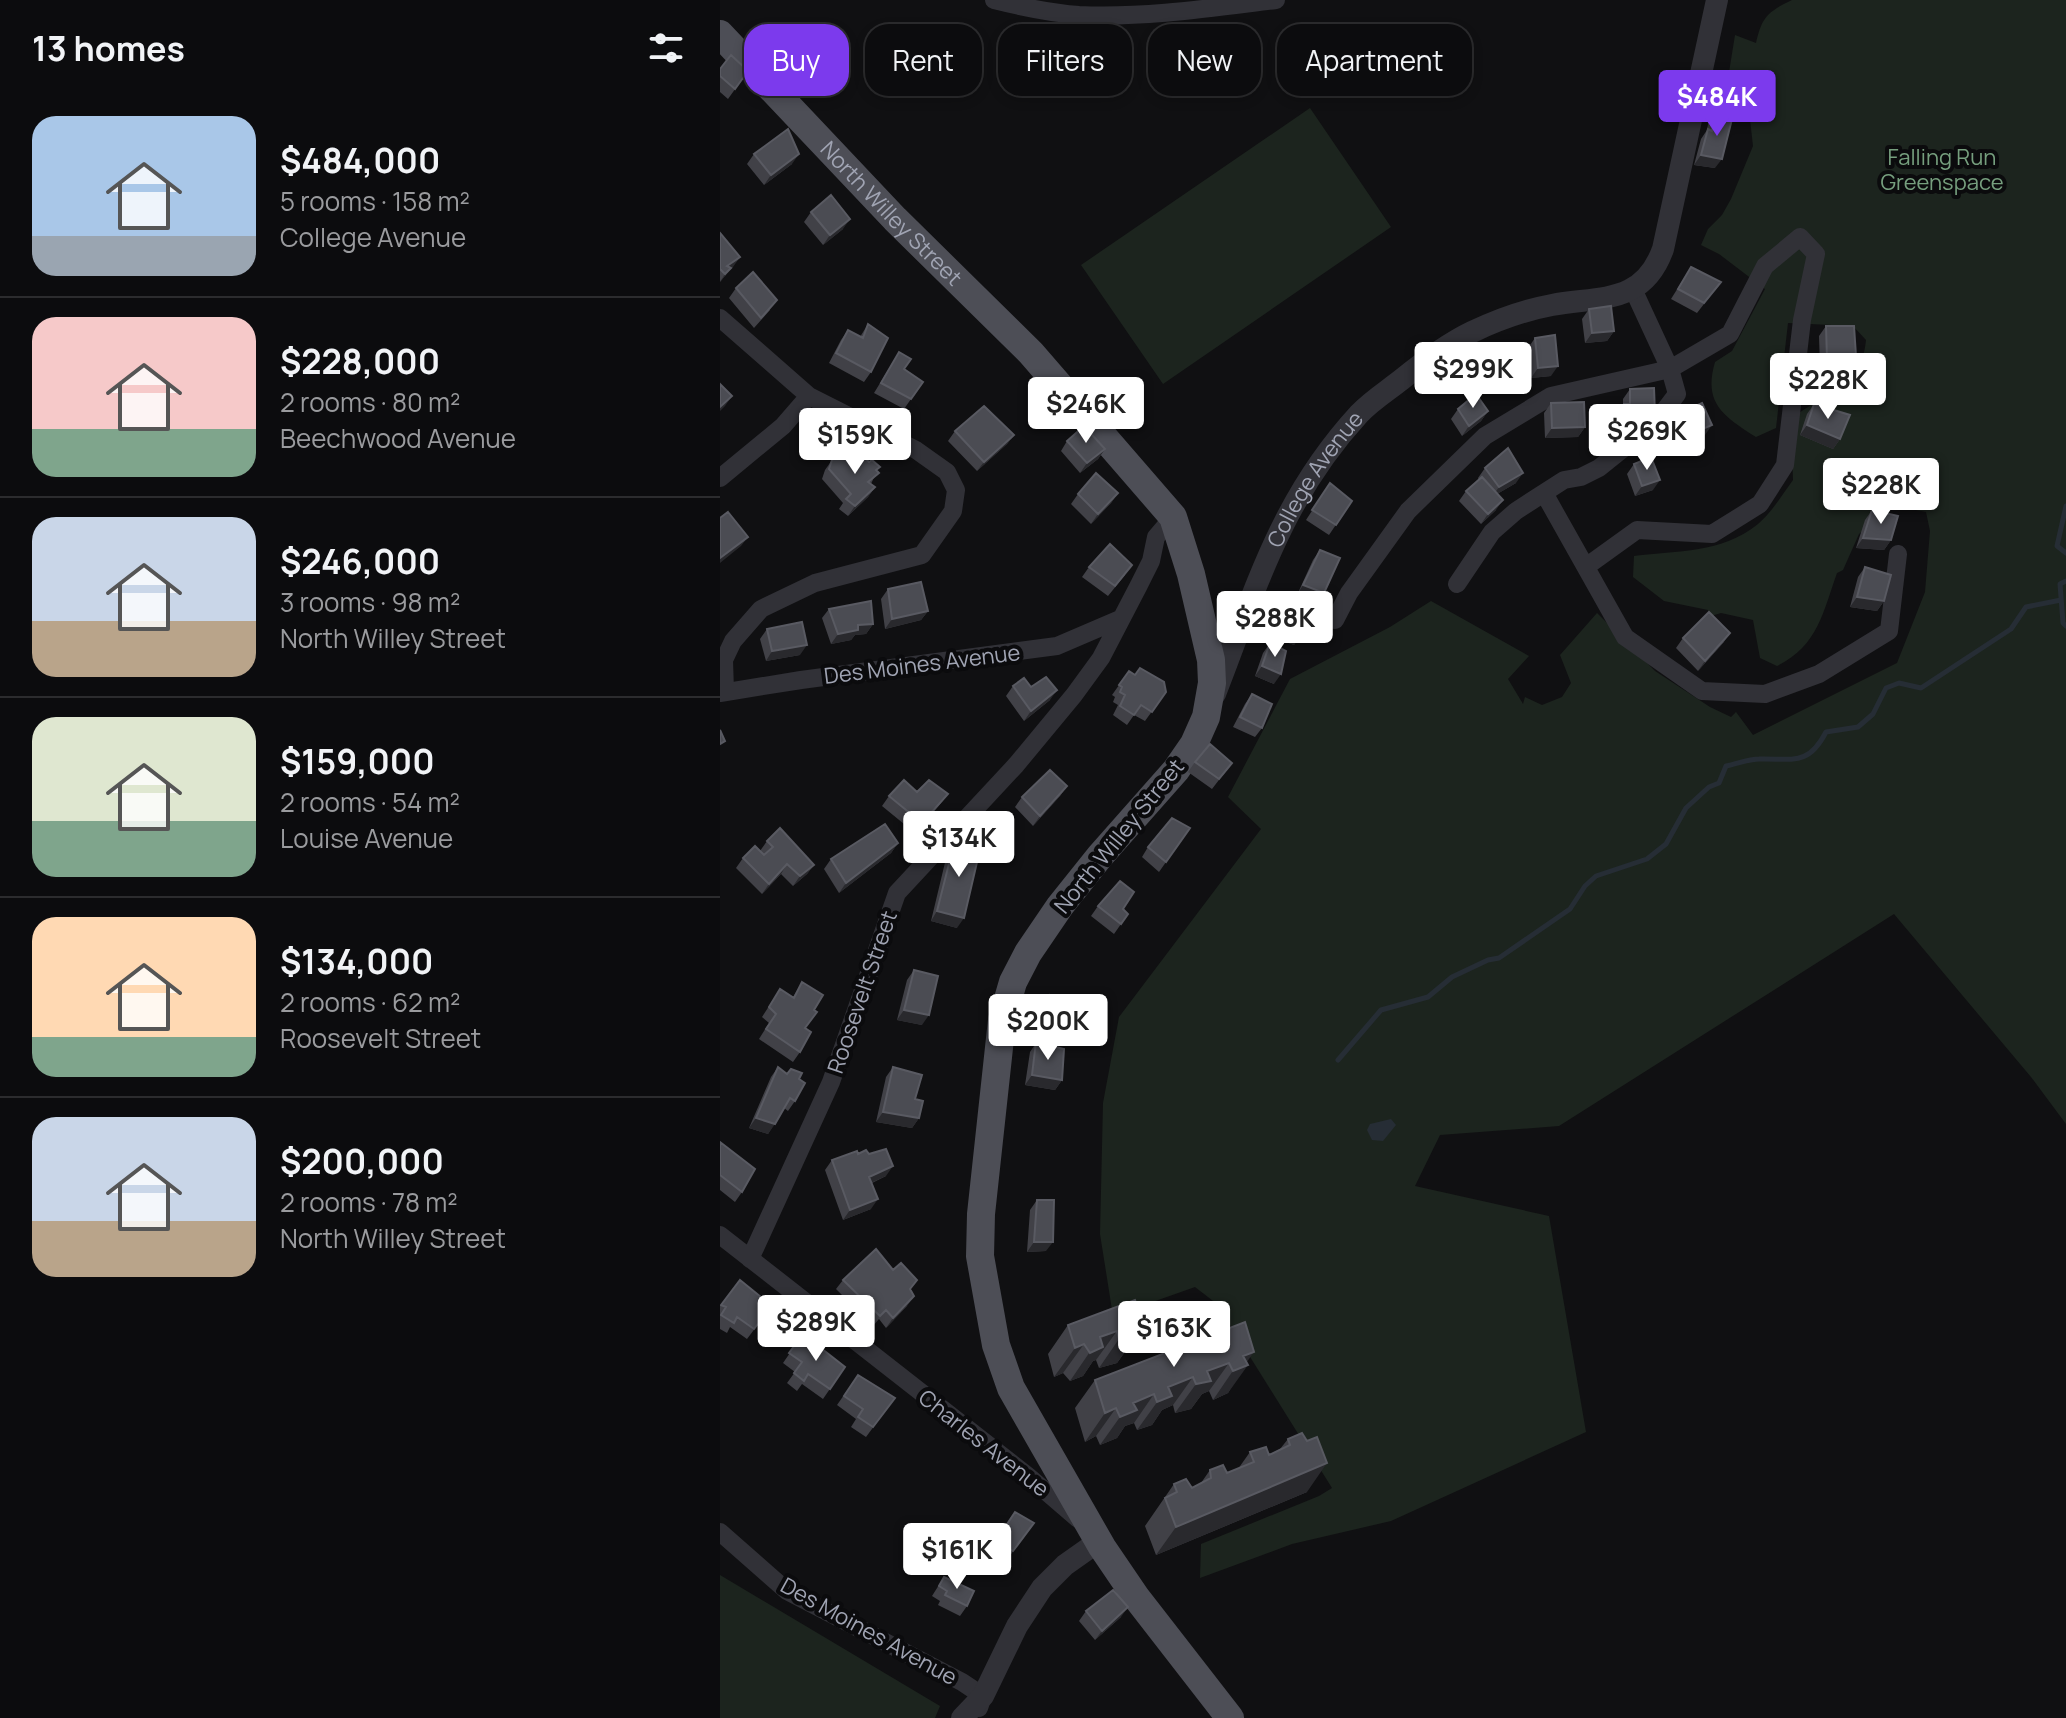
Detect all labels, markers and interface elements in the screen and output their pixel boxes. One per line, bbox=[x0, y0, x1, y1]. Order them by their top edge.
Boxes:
chip: Buy bbox=[744, 24, 849, 96]
chip: Rent bbox=[865, 24, 982, 96]
chip: Filters bbox=[998, 24, 1132, 96]
chip: New bbox=[1148, 24, 1261, 96]
chip: Apartment bbox=[1277, 24, 1472, 96]
text: 13 homes bbox=[32, 25, 185, 71]
icon: filters bbox=[644, 26, 688, 70]
pin: $484K bbox=[1661, 70, 1773, 138]
text: $484K bbox=[1677, 78, 1757, 114]
street label: North Willey Street bbox=[814, 134, 969, 292]
text: $484,000 bbox=[280, 137, 440, 183]
park label: Falling Run Greenspace bbox=[1880, 142, 2004, 197]
icon: home bbox=[96, 148, 192, 244]
text: 5 rooms · 158 m² bbox=[280, 183, 470, 219]
text: College Avenue bbox=[280, 219, 466, 255]
text: $228,000 bbox=[280, 338, 440, 384]
pin: $299K bbox=[1417, 342, 1529, 410]
icon: home bbox=[96, 349, 192, 445]
text: $299K bbox=[1433, 350, 1513, 386]
pin: $228K bbox=[1772, 353, 1884, 421]
text: $228K bbox=[1788, 361, 1868, 397]
pin: $246K bbox=[1030, 377, 1142, 445]
text: 2 rooms · 80 m² bbox=[280, 384, 460, 420]
text: $246K bbox=[1046, 385, 1126, 421]
street label: College Avenue bbox=[1260, 404, 1370, 552]
pin: $269K bbox=[1591, 404, 1703, 472]
pin: $159K bbox=[799, 408, 911, 476]
text: $269K bbox=[1607, 412, 1687, 448]
text: $159K bbox=[817, 416, 893, 452]
text: Beechwood Avenue bbox=[280, 420, 516, 456]
pin: $228K bbox=[1825, 458, 1937, 526]
text: $228K bbox=[1841, 466, 1921, 502]
text: $246,000 bbox=[280, 538, 440, 584]
icon: home bbox=[96, 549, 192, 645]
text: 3 rooms · 98 m² bbox=[280, 584, 460, 620]
pin: $288K bbox=[1219, 591, 1331, 659]
text: $288K bbox=[1235, 599, 1315, 635]
text: North Willey Street bbox=[280, 620, 506, 656]
street label: Des Moines Avenue bbox=[822, 637, 1022, 691]
text: $159,000 bbox=[280, 738, 435, 784]
icon: home bbox=[96, 749, 192, 845]
street label: North Willey Street bbox=[1047, 752, 1191, 920]
text: 2 rooms · 54 m² bbox=[280, 784, 460, 820]
pin: $134K bbox=[903, 811, 1015, 879]
text: $134K bbox=[921, 819, 997, 855]
text: Louise Avenue bbox=[280, 820, 453, 856]
street label: Roosevelt Street bbox=[820, 906, 904, 1077]
text: $134,000 bbox=[280, 938, 433, 984]
icon: home bbox=[96, 949, 192, 1045]
text: 2 rooms · 62 m² bbox=[280, 984, 460, 1020]
pin: $200K bbox=[992, 994, 1104, 1062]
text: $200K bbox=[1007, 1002, 1089, 1038]
text: Roosevelt Street bbox=[280, 1020, 481, 1056]
text: $200,000 bbox=[280, 1138, 444, 1184]
icon: home bbox=[96, 1149, 192, 1245]
text: 2 rooms · 78 m² bbox=[280, 1184, 458, 1220]
text: North Willey Street bbox=[280, 1220, 506, 1256]
pin: $289K bbox=[760, 1295, 872, 1363]
pin: $163K bbox=[1118, 1301, 1230, 1369]
text: $289K bbox=[776, 1303, 856, 1339]
text: $163K bbox=[1136, 1309, 1212, 1345]
street label: Charles Avenue bbox=[912, 1382, 1056, 1504]
pin: $161K bbox=[901, 1523, 1013, 1591]
text: $161K bbox=[921, 1531, 993, 1567]
street label: Des Moines Avenue bbox=[775, 1570, 963, 1692]

